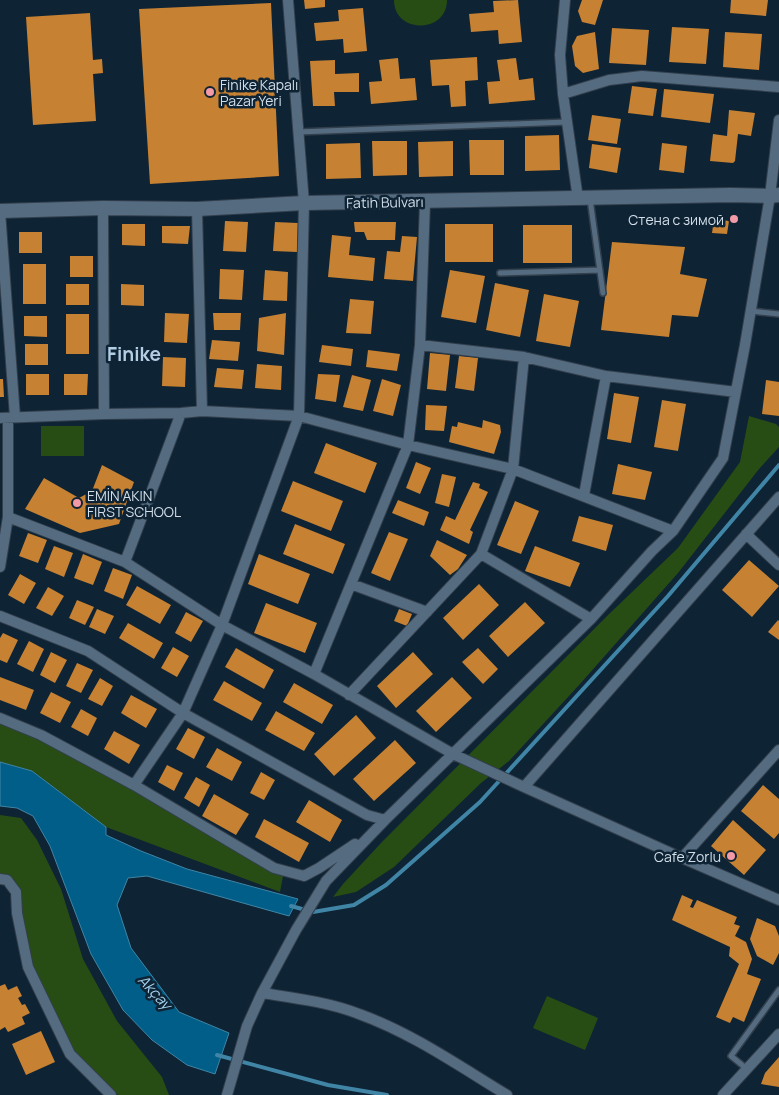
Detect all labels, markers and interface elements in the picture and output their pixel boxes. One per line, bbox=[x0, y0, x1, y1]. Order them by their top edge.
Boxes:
place label: Finike Kapalı Pazar Yeri bbox=[220, 75, 298, 110]
marker: Finike Kapalı Pazar Yeri bbox=[204, 86, 216, 98]
street label: Fatih Bulvarı bbox=[346, 192, 424, 212]
place label: Стена с зимой bbox=[628, 210, 724, 229]
marker: Стена с зимой bbox=[728, 213, 740, 225]
district label: Finike bbox=[107, 341, 161, 367]
place label: EMİN AKIN FIRST SCHOOL bbox=[87, 486, 181, 521]
marker: EMİN AKIN FIRST SCHOOL bbox=[71, 497, 83, 509]
place label: Cafe Zorlu bbox=[654, 847, 721, 866]
marker: Cafe Zorlu bbox=[725, 850, 737, 862]
water label: Akçay bbox=[133, 970, 178, 1016]

